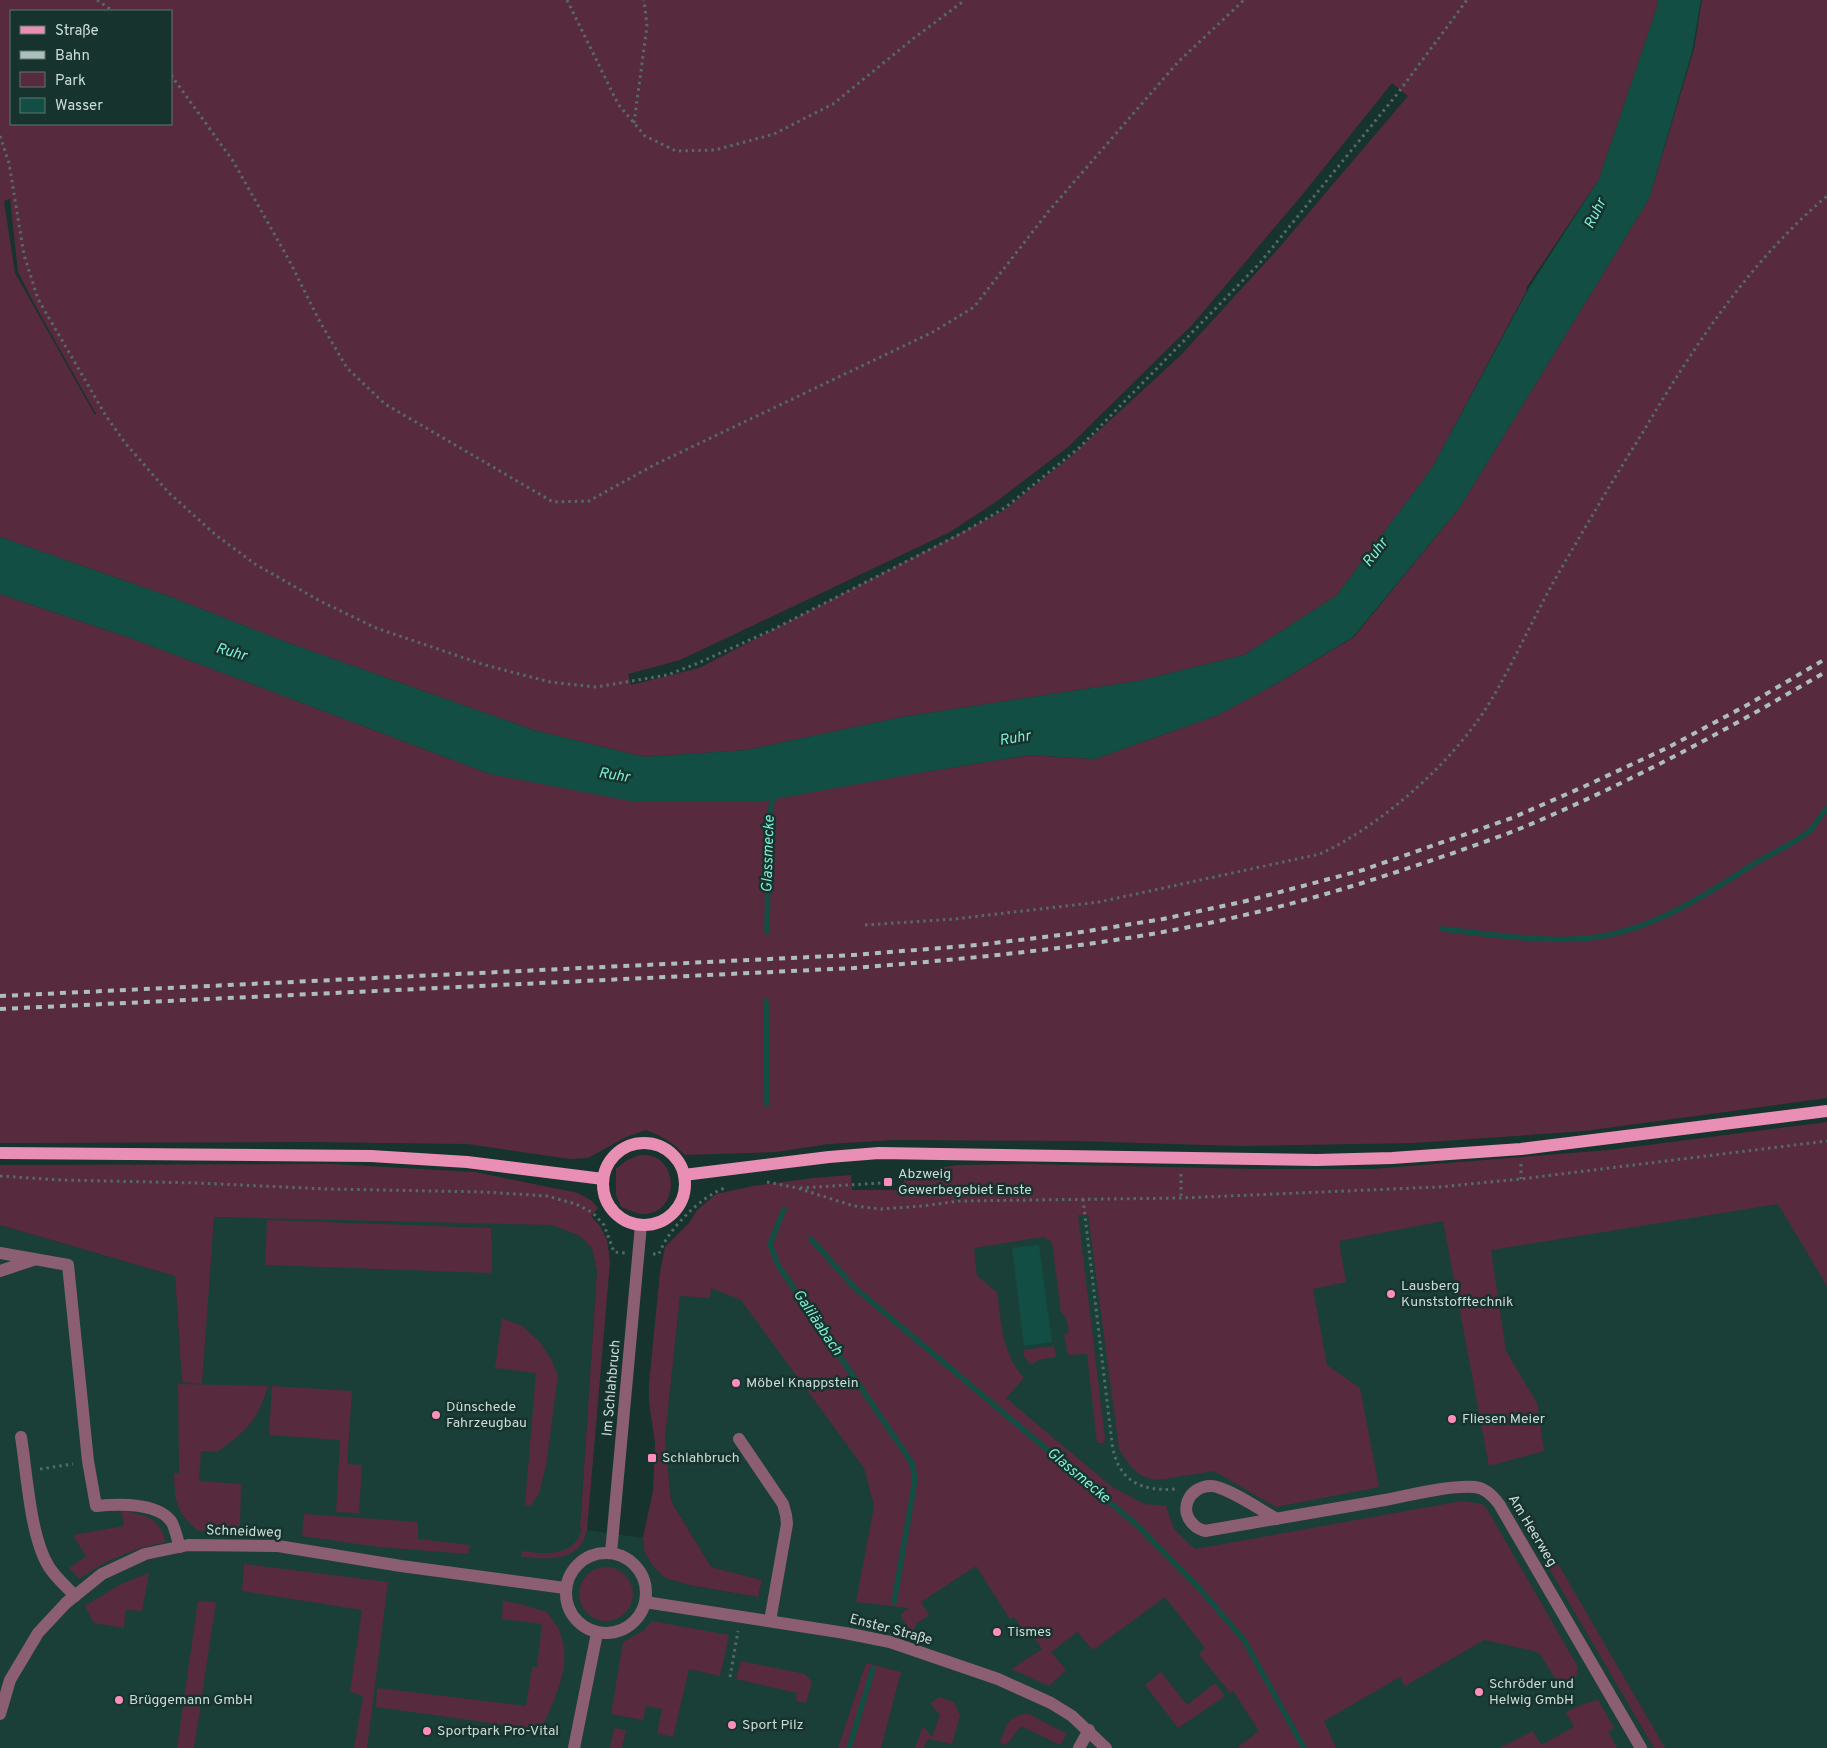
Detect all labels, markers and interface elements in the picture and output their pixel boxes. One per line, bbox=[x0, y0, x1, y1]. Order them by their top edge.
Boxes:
legend bbox=[10, 10, 172, 125]
text: Straße bbox=[55, 22, 99, 41]
text: Bahn bbox=[55, 47, 90, 66]
text: Park bbox=[55, 72, 86, 91]
text: Wasser bbox=[55, 97, 103, 116]
water label: Ruhr bbox=[1581, 195, 1612, 232]
water label: Ruhr bbox=[1359, 534, 1394, 571]
water label: Ruhr bbox=[213, 640, 250, 667]
water label: Ruhr bbox=[998, 727, 1033, 751]
water label: Ruhr bbox=[597, 764, 632, 788]
water label: Glassmecke bbox=[758, 815, 780, 893]
place label: Abzweig Gewerbegebiet Enste bbox=[898, 1166, 1032, 1199]
marker: Abzweig Gewerbegebiet Enste bbox=[882, 1176, 894, 1188]
place label: Lausberg Kunststofftechnik bbox=[1401, 1278, 1513, 1311]
water label: Galiläabach bbox=[788, 1286, 846, 1360]
marker: Lausberg Kunststofftechnik bbox=[1385, 1288, 1397, 1300]
street label: Im Schlahbruch bbox=[599, 1339, 625, 1437]
place label: Möbel Knappstein bbox=[746, 1375, 859, 1392]
marker: Möbel Knappstein bbox=[730, 1377, 742, 1389]
place label: Dünschede Fahrzeugbau bbox=[446, 1399, 527, 1432]
marker: Dünschede Fahrzeugbau bbox=[430, 1409, 442, 1421]
place label: Fliesen Meier bbox=[1462, 1411, 1546, 1428]
marker: Fliesen Meier bbox=[1446, 1413, 1458, 1425]
water label: Glassmecke bbox=[1042, 1444, 1114, 1508]
place label: Schlahbruch bbox=[662, 1450, 740, 1467]
marker: Schlahbruch bbox=[646, 1452, 658, 1464]
street label: Am Heerweg bbox=[1504, 1492, 1560, 1570]
street label: Schneidweg bbox=[206, 1522, 282, 1542]
street label: Enster Straße bbox=[848, 1611, 934, 1649]
place label: Tismes bbox=[1007, 1624, 1051, 1641]
marker: Tismes bbox=[991, 1626, 1003, 1638]
place label: Schröder und Helwig GmbH bbox=[1489, 1676, 1574, 1709]
marker: Schröder und Helwig GmbH bbox=[1473, 1686, 1485, 1698]
place label: Brüggemann GmbH bbox=[129, 1692, 253, 1709]
marker: Brüggemann GmbH bbox=[113, 1694, 125, 1706]
place label: Sport Pilz bbox=[742, 1717, 804, 1734]
marker: Sport Pilz bbox=[726, 1719, 738, 1731]
place label: Sportpark Pro-Vital bbox=[437, 1723, 559, 1740]
marker: Sportpark Pro-Vital bbox=[421, 1725, 433, 1737]

